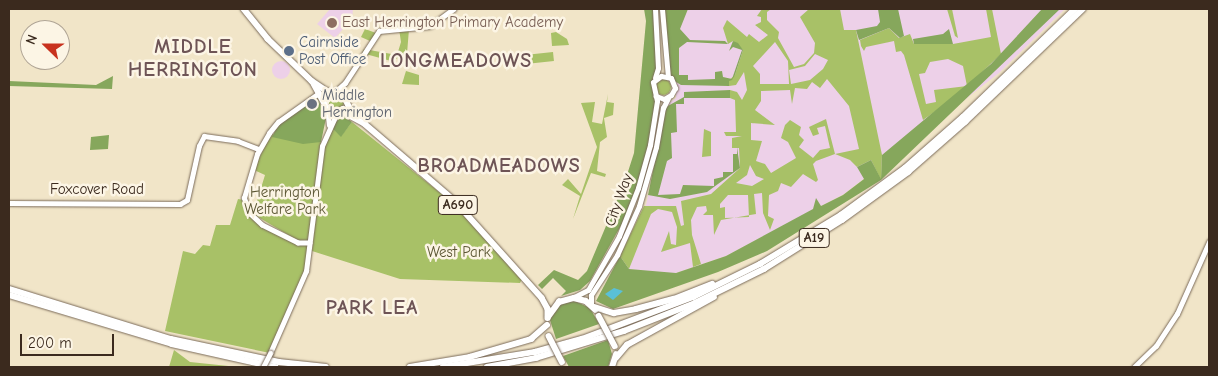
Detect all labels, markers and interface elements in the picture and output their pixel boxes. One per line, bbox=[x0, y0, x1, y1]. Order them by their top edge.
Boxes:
place label: East Herrington Primary Academy bbox=[342, 14, 563, 32]
marker: East Herrington Primary Academy bbox=[326, 17, 338, 29]
north arrow bbox=[20, 20, 70, 70]
text: N bbox=[22, 32, 41, 47]
place label: Cairnside Post Office bbox=[299, 33, 366, 68]
district label: MIDDLE HERRINGTON bbox=[127, 34, 259, 81]
marker: Cairnside Post Office bbox=[283, 45, 295, 57]
district label: LONGMEADOWS bbox=[379, 48, 533, 72]
place label: Middle Herrington bbox=[322, 86, 392, 121]
marker: Middle Herrington bbox=[306, 98, 318, 110]
district label: BROADMEADOWS bbox=[416, 153, 582, 177]
street label: City Way bbox=[601, 171, 637, 229]
street label: Foxcover Road bbox=[50, 181, 144, 199]
park label: Herrington Welfare Park bbox=[244, 183, 326, 218]
road number: A690 bbox=[437, 194, 479, 216]
road number: A19 bbox=[798, 227, 830, 250]
park label: West Park bbox=[427, 244, 491, 262]
district label: PARK LEA bbox=[325, 295, 419, 319]
scale bar bbox=[22, 324, 116, 356]
text: 200 m bbox=[28, 334, 72, 352]

